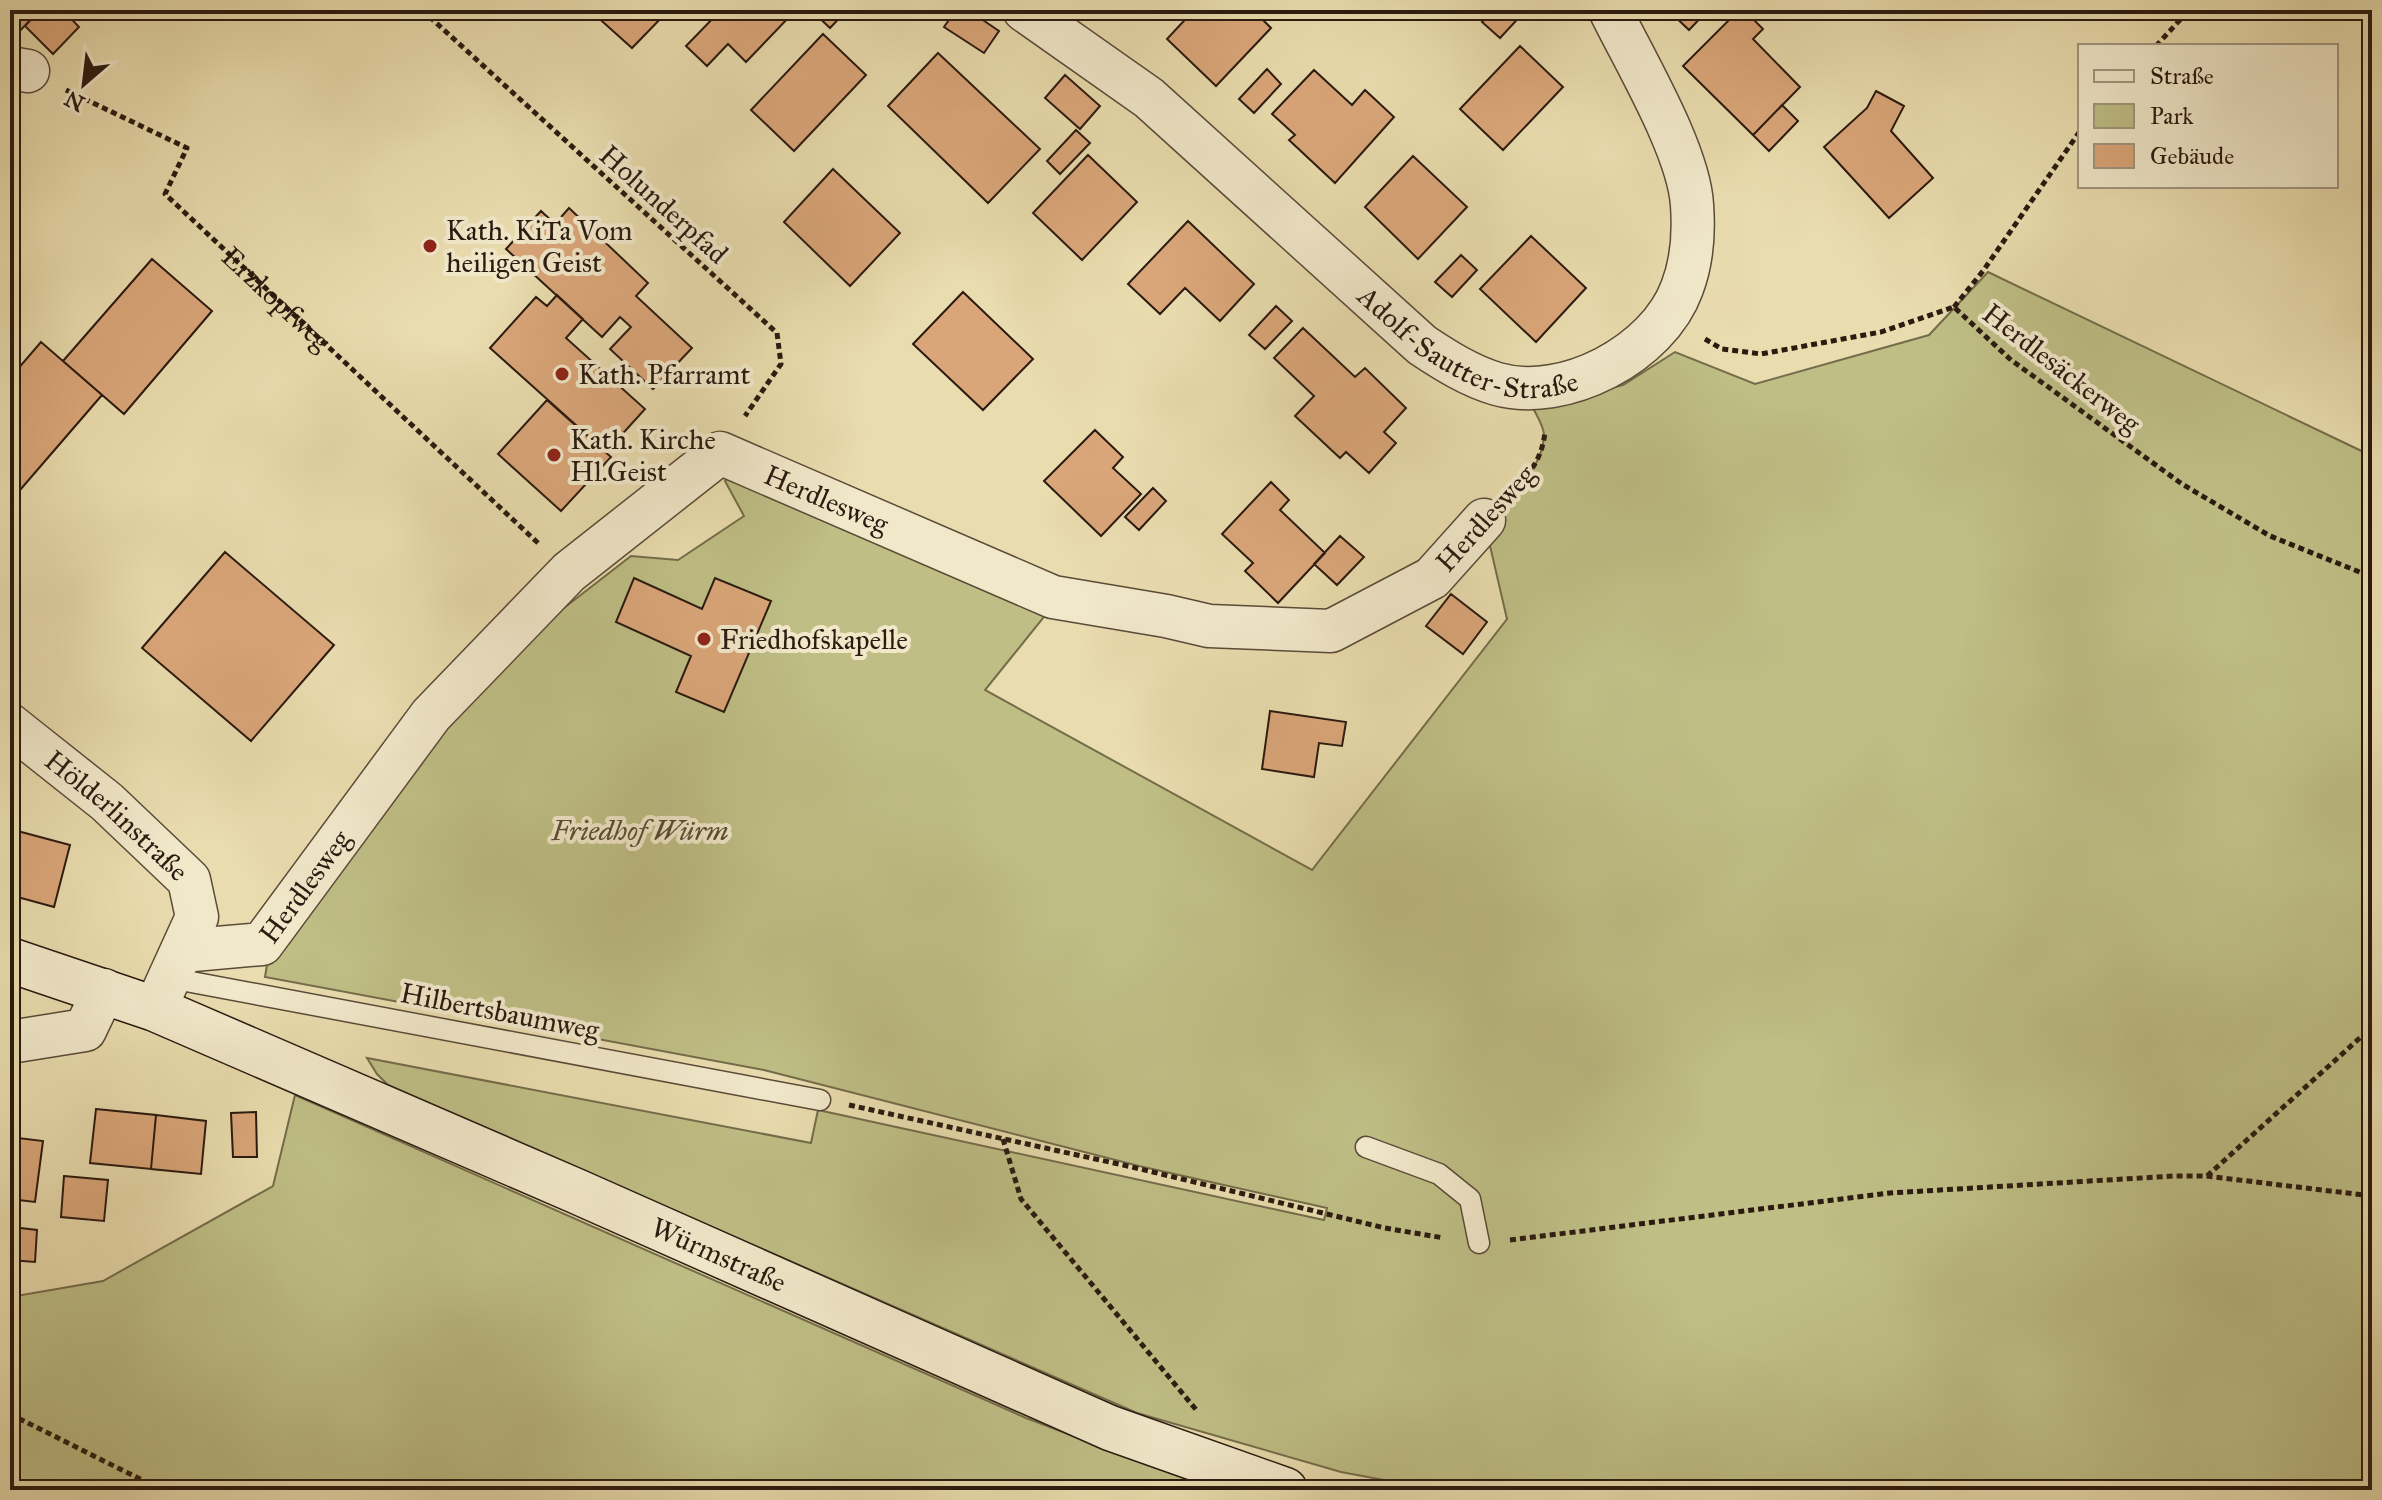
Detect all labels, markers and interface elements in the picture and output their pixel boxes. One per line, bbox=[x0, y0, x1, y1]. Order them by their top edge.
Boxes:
north arrow bbox=[44, 44, 124, 124]
legend bbox=[2078, 44, 2338, 188]
text: Straße bbox=[2150, 61, 2214, 91]
text: N bbox=[60, 85, 89, 118]
text: Park bbox=[2150, 101, 2194, 131]
street label: Holunderpfad bbox=[592, 137, 735, 271]
text: Gebäude bbox=[2150, 141, 2234, 171]
place label: Kath. KiTa Vom heiligen Geist bbox=[446, 213, 633, 280]
marker: Kath. KiTa Vom heiligen Geist bbox=[421, 237, 439, 255]
street label: Erzkopfweg bbox=[214, 239, 339, 359]
street label: Adolf-Sautter-Straße bbox=[1350, 278, 1582, 406]
street label: Herdlesäckerweg bbox=[1976, 296, 2148, 442]
place label: Kath. Pfarramt bbox=[578, 357, 750, 392]
marker: Kath. Pfarramt bbox=[553, 365, 571, 383]
place label: Kath. Kirche Hl.Geist bbox=[570, 422, 716, 489]
marker: Kath. Kirche Hl.Geist bbox=[545, 446, 563, 464]
street label: Herdlesweg bbox=[759, 457, 895, 542]
street label: Herdlesweg bbox=[1428, 457, 1543, 579]
place label: Friedhofskapelle bbox=[720, 622, 908, 657]
marker: Friedhofskapelle bbox=[695, 630, 713, 648]
street label: Hölderlinstraße bbox=[38, 743, 196, 888]
park label: Friedhof Würm bbox=[550, 813, 729, 848]
street label: Herdlesweg bbox=[252, 822, 359, 950]
street label: Hilbertsbaumweg bbox=[398, 975, 603, 1048]
street label: Würmstraße bbox=[646, 1210, 792, 1300]

